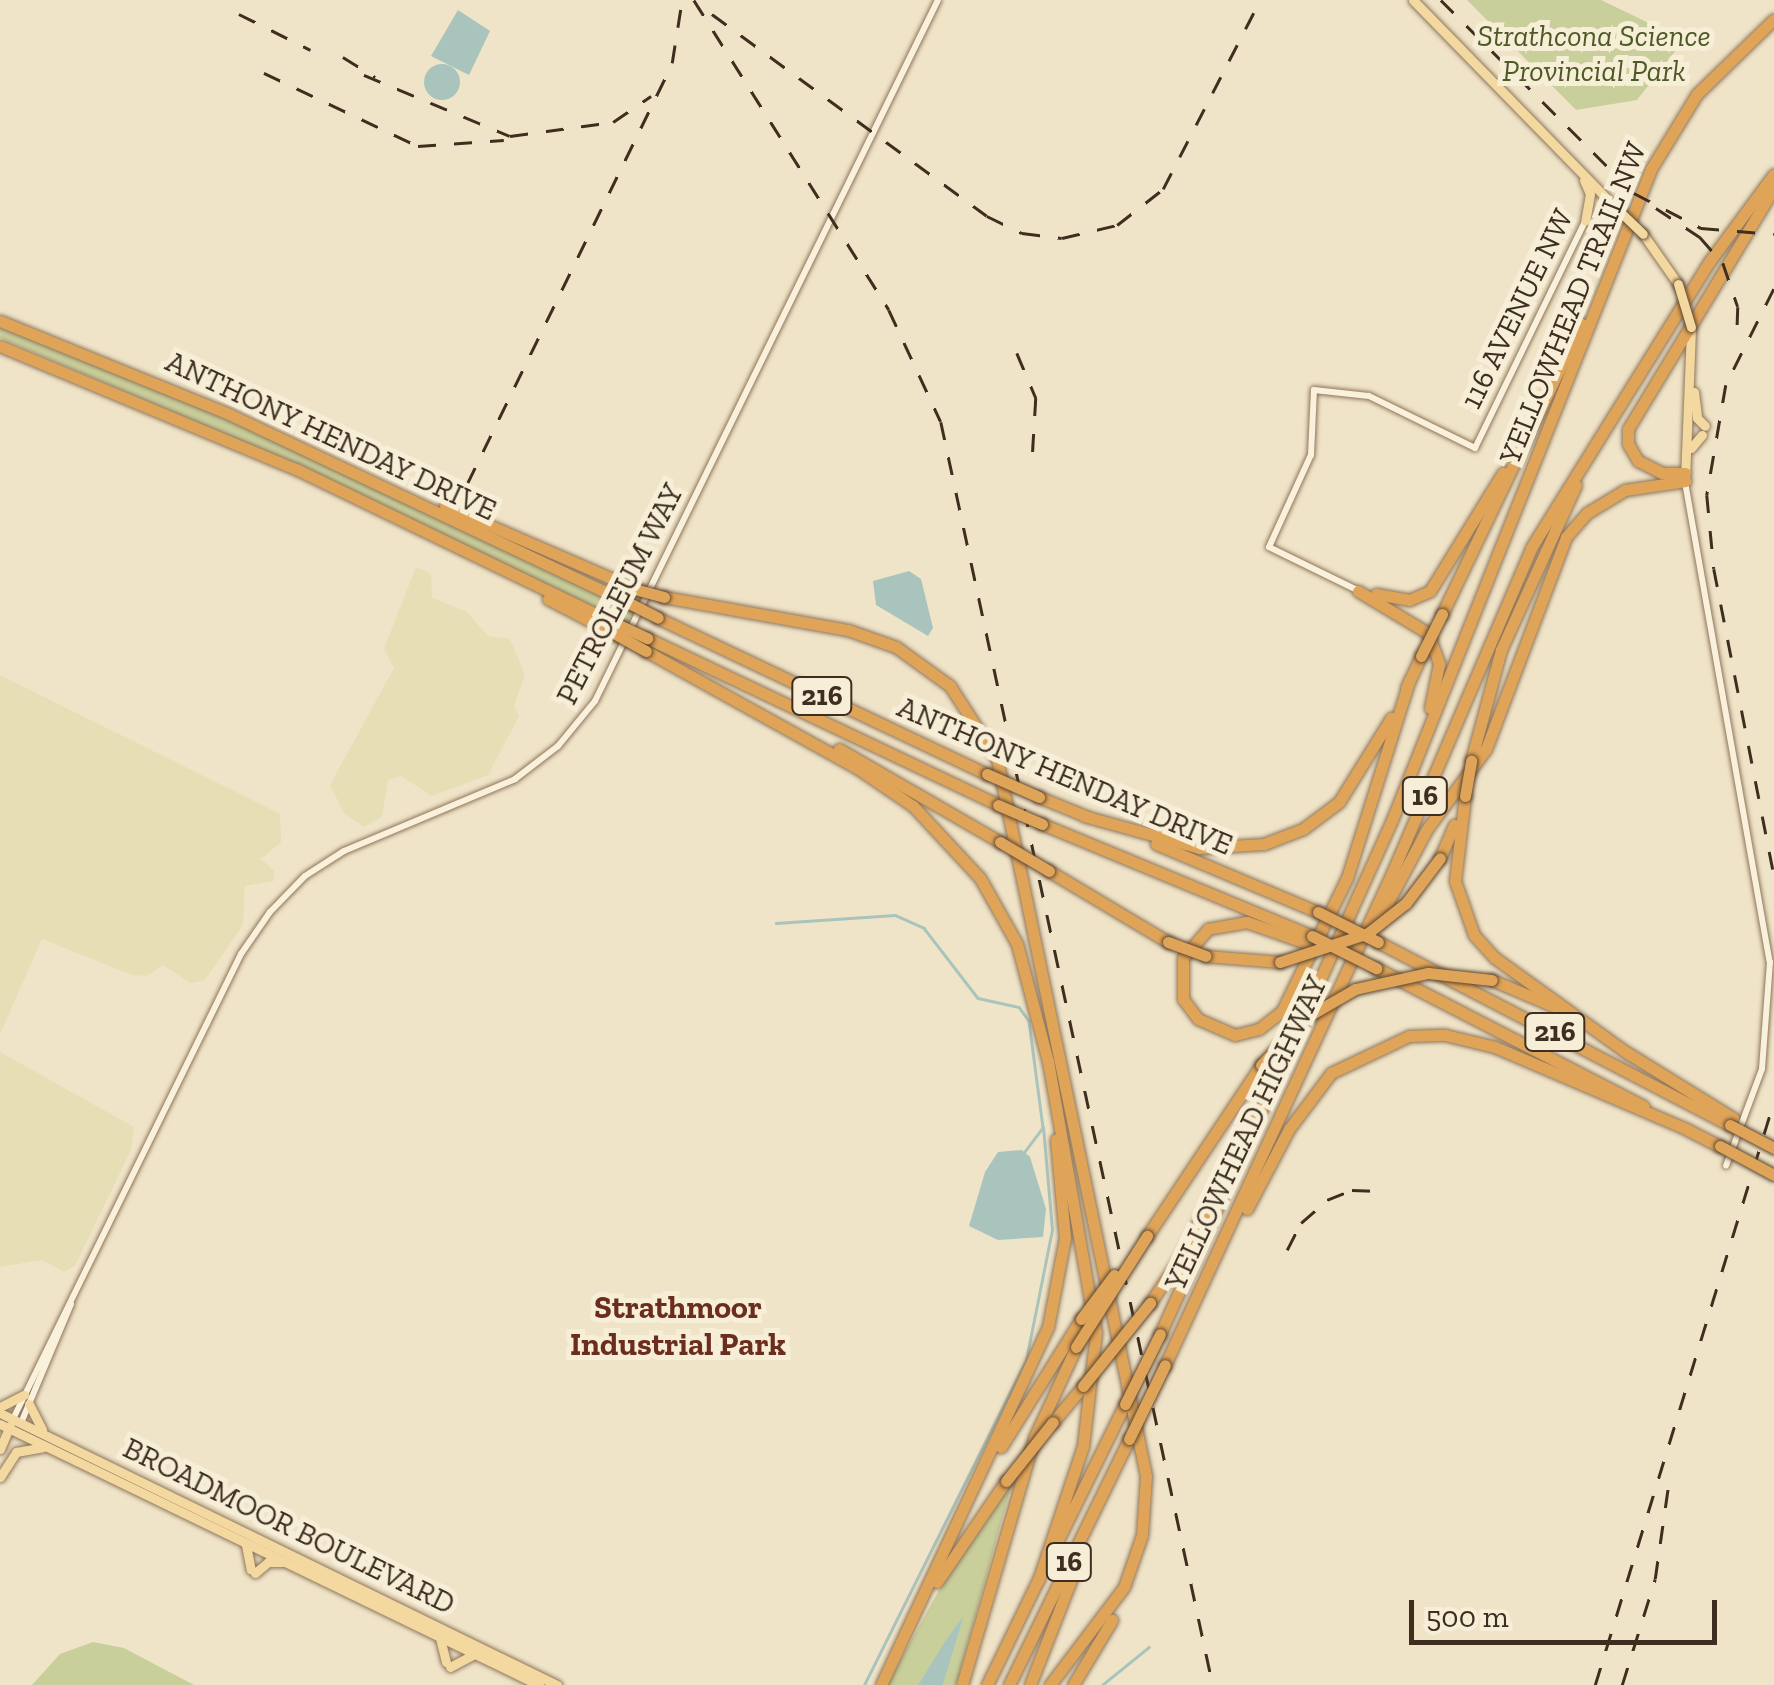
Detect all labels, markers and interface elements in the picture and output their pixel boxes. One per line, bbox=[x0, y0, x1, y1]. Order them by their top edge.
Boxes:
park label: Strathcona Science Provincial Park bbox=[1477, 18, 1711, 88]
street label: YELLOWHEAD TRAIL NW bbox=[1492, 136, 1654, 470]
street label: 116 AVENUE NW bbox=[1453, 203, 1581, 415]
street label: ANTHONY HENDAY DRIVE bbox=[159, 343, 503, 529]
street label: PETROLEUM WAY bbox=[549, 477, 691, 711]
road number: 216 bbox=[790, 673, 854, 719]
street label: ANTHONY HENDAY DRIVE bbox=[891, 689, 1239, 863]
road number: 16 bbox=[1400, 773, 1450, 819]
street label: YELLOWHEAD HIGHWAY bbox=[1157, 970, 1335, 1296]
road number: 216 bbox=[1522, 1009, 1588, 1055]
district label: Strathmoor Industrial Park bbox=[570, 1289, 786, 1364]
street label: BROADMOOR BOULEVARD bbox=[117, 1430, 461, 1622]
road number: 16 bbox=[1044, 1539, 1094, 1585]
scale bar bbox=[1414, 1580, 1722, 1642]
text: 500 m bbox=[1426, 1599, 1509, 1635]

